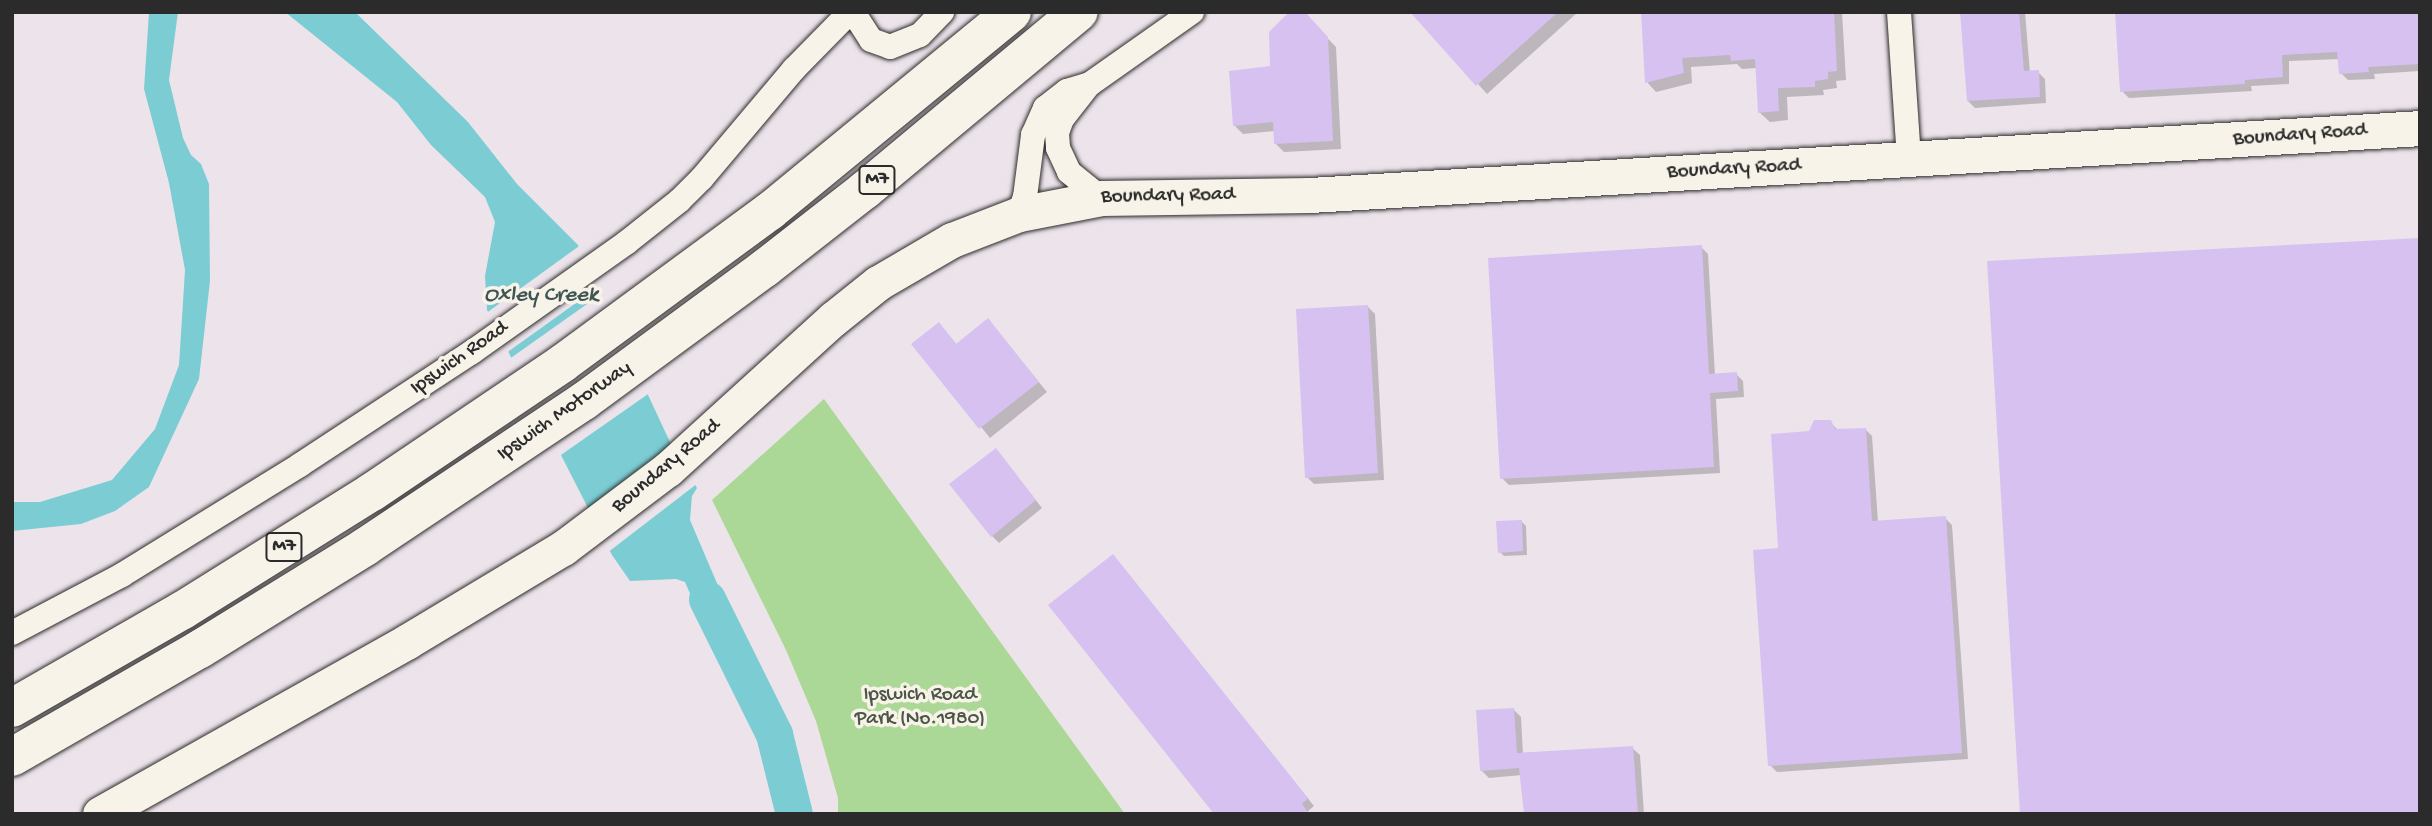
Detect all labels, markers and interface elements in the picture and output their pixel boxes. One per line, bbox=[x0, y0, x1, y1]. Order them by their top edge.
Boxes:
street label: Boundary Road bbox=[2232, 119, 2368, 153]
street label: Boundary Road bbox=[1666, 154, 1802, 186]
road number: M7 bbox=[858, 164, 896, 196]
street label: Boundary Road bbox=[1101, 183, 1235, 211]
water label: Oxley Creek bbox=[484, 282, 598, 310]
street label: Ipswich Road bbox=[406, 316, 514, 402]
street label: Ipswich Motorway bbox=[493, 356, 637, 468]
street label: Boundary Road bbox=[608, 414, 726, 520]
road number: M7 bbox=[265, 532, 303, 562]
park label: Ipswich Road Park (No.1980) bbox=[855, 683, 985, 733]

